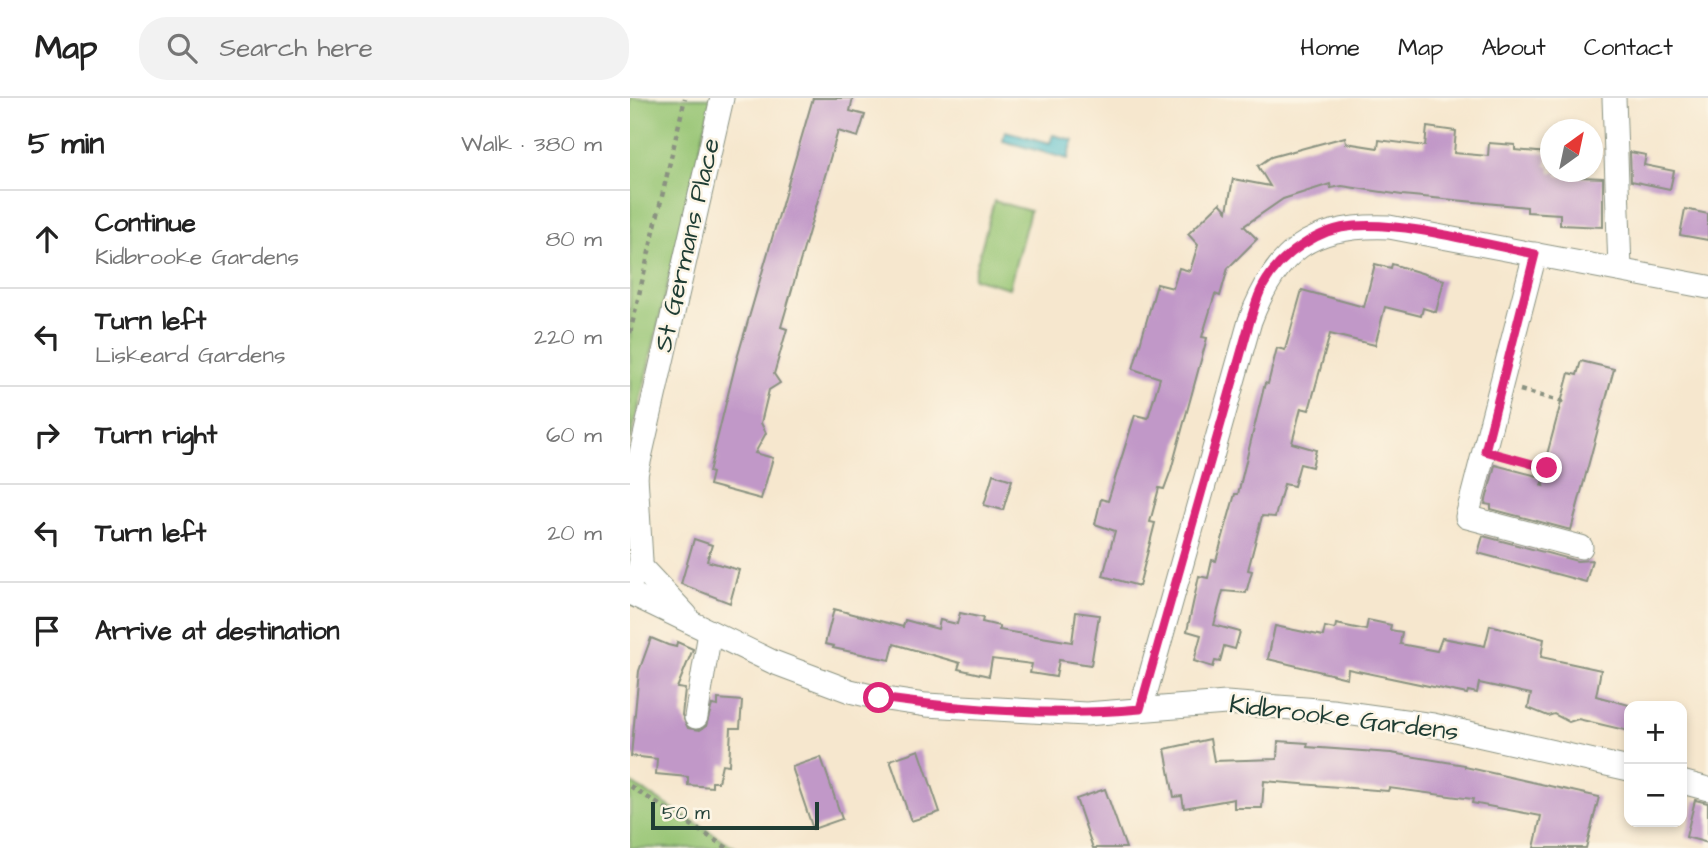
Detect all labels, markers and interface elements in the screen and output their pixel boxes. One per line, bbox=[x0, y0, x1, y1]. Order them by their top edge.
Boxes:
search box bbox=[139, 17, 629, 80]
text: Map bbox=[35, 25, 97, 71]
icon: search bbox=[163, 29, 201, 67]
text: Search here bbox=[219, 30, 373, 66]
text: Home bbox=[1300, 31, 1360, 65]
text: Map bbox=[1398, 31, 1443, 65]
text: About bbox=[1481, 31, 1546, 65]
text: Contact bbox=[1584, 31, 1673, 65]
north arrow bbox=[1540, 119, 1603, 182]
text: 5 min bbox=[28, 123, 104, 165]
text: Walk · 380 m bbox=[461, 128, 602, 160]
street label: St Germans Place bbox=[645, 135, 729, 355]
text: Continue bbox=[95, 205, 196, 241]
icon: ahead bbox=[28, 220, 66, 258]
text: 80 m bbox=[545, 223, 602, 255]
text: Kidbrooke Gardens bbox=[95, 241, 299, 273]
text: Turn left bbox=[95, 303, 206, 339]
icon: left bbox=[28, 318, 66, 356]
text: 220 m bbox=[534, 321, 602, 353]
text: Liskeard Gardens bbox=[95, 339, 286, 371]
icon: right bbox=[28, 416, 66, 454]
text: Turn right bbox=[95, 417, 217, 453]
text: 60 m bbox=[546, 419, 602, 451]
route end bbox=[1531, 452, 1562, 483]
icon: left bbox=[28, 514, 66, 552]
text: Turn left bbox=[95, 515, 206, 551]
text: 20 m bbox=[547, 517, 602, 549]
icon: arrive bbox=[28, 612, 66, 650]
text: Arrive at destination bbox=[95, 613, 340, 649]
route start bbox=[863, 682, 894, 713]
street label: Kidbrooke Gardens bbox=[1227, 686, 1461, 750]
map controls bbox=[1624, 701, 1687, 827]
button: + bbox=[1624, 701, 1687, 764]
button: − bbox=[1624, 764, 1687, 827]
scale bar bbox=[651, 799, 819, 831]
text: 50 m bbox=[662, 800, 710, 827]

